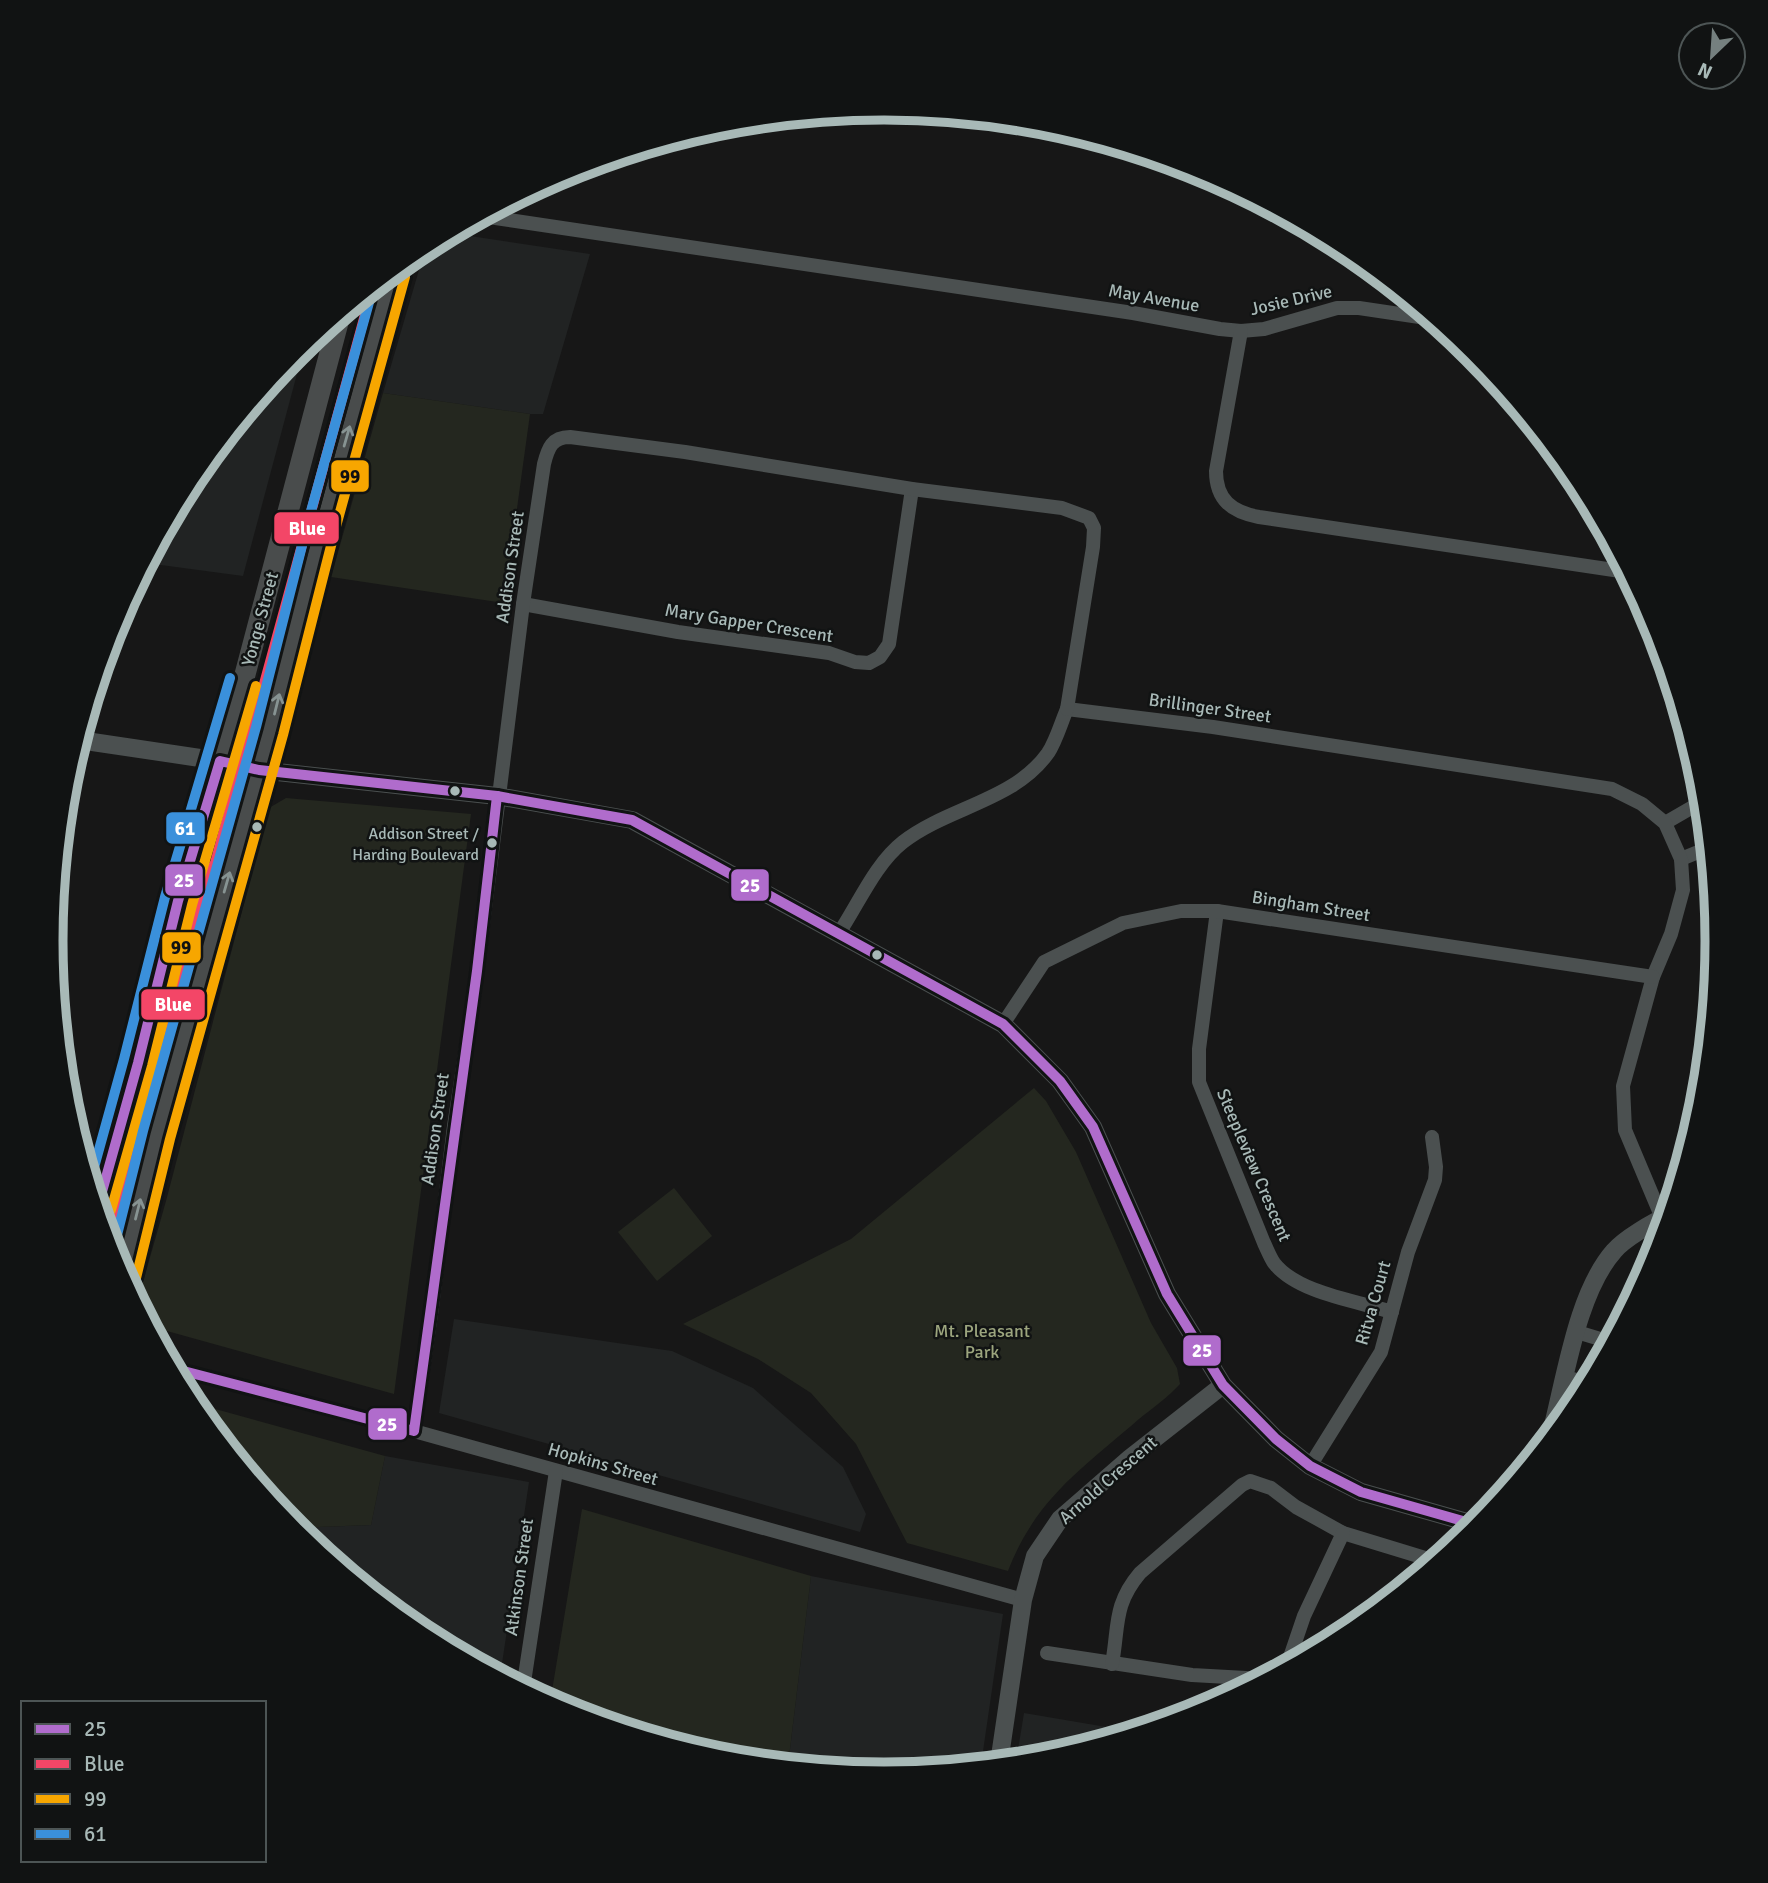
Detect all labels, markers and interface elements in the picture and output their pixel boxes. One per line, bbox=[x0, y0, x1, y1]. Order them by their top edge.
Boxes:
north arrow bbox=[1677, 21, 1747, 91]
text: N bbox=[1694, 57, 1716, 84]
street label: May Avenue bbox=[1107, 279, 1201, 317]
street label: Josie Drive bbox=[1248, 280, 1334, 320]
one-way arrow bbox=[341, 425, 354, 447]
line badge: 99 bbox=[330, 459, 370, 493]
text: 99 bbox=[340, 465, 360, 489]
street label: Addison Street bbox=[491, 510, 529, 624]
line badge: Blue bbox=[273, 511, 340, 545]
text: Blue bbox=[288, 517, 326, 541]
street label: Yonge Street bbox=[237, 570, 283, 668]
street label: Mary Gapper Crescent bbox=[663, 599, 835, 647]
street label: Brillinger Street bbox=[1147, 689, 1273, 727]
one-way arrow bbox=[271, 693, 284, 716]
unlabelled marker bbox=[448, 784, 462, 798]
line badge: 61 bbox=[165, 811, 206, 845]
text: 61 bbox=[175, 817, 195, 841]
unlabelled marker bbox=[250, 820, 264, 834]
place label: Addison Street / Harding Boulevard bbox=[352, 824, 479, 865]
marker: Addison Street / Harding Boulevard bbox=[485, 836, 499, 850]
line badge: 25 bbox=[164, 863, 204, 897]
line badge: 25 bbox=[730, 868, 770, 902]
text: 25 bbox=[174, 869, 194, 893]
one-way arrow bbox=[222, 871, 235, 893]
text: 25 bbox=[740, 874, 760, 898]
street label: Bingham Street bbox=[1250, 886, 1372, 926]
line badge: 99 bbox=[161, 931, 202, 964]
text: 99 bbox=[171, 936, 191, 960]
unlabelled marker bbox=[870, 948, 884, 962]
line badge: Blue bbox=[140, 988, 206, 1021]
text: Blue bbox=[154, 993, 192, 1017]
street label: Addison Street bbox=[416, 1072, 454, 1186]
street label: Steepleview Crescent bbox=[1212, 1085, 1296, 1245]
one-way arrow bbox=[132, 1198, 145, 1221]
street label: Ritva Court bbox=[1350, 1258, 1396, 1348]
park label: Mt. Pleasant Park bbox=[934, 1320, 1030, 1363]
line badge: 25 bbox=[1182, 1334, 1222, 1367]
text: 25 bbox=[1192, 1339, 1212, 1363]
line badge: 25 bbox=[367, 1407, 408, 1441]
text: 25 bbox=[377, 1413, 397, 1437]
street label: Arnold Crescent bbox=[1054, 1431, 1162, 1529]
street label: Hopkins Street bbox=[545, 1438, 661, 1490]
street label: Atkinson Street bbox=[500, 1517, 538, 1637]
legend bbox=[21, 1701, 266, 1862]
text: 25 bbox=[84, 1716, 107, 1742]
text: Blue bbox=[84, 1751, 125, 1777]
text: 99 bbox=[84, 1786, 107, 1812]
text: 61 bbox=[84, 1821, 107, 1847]

